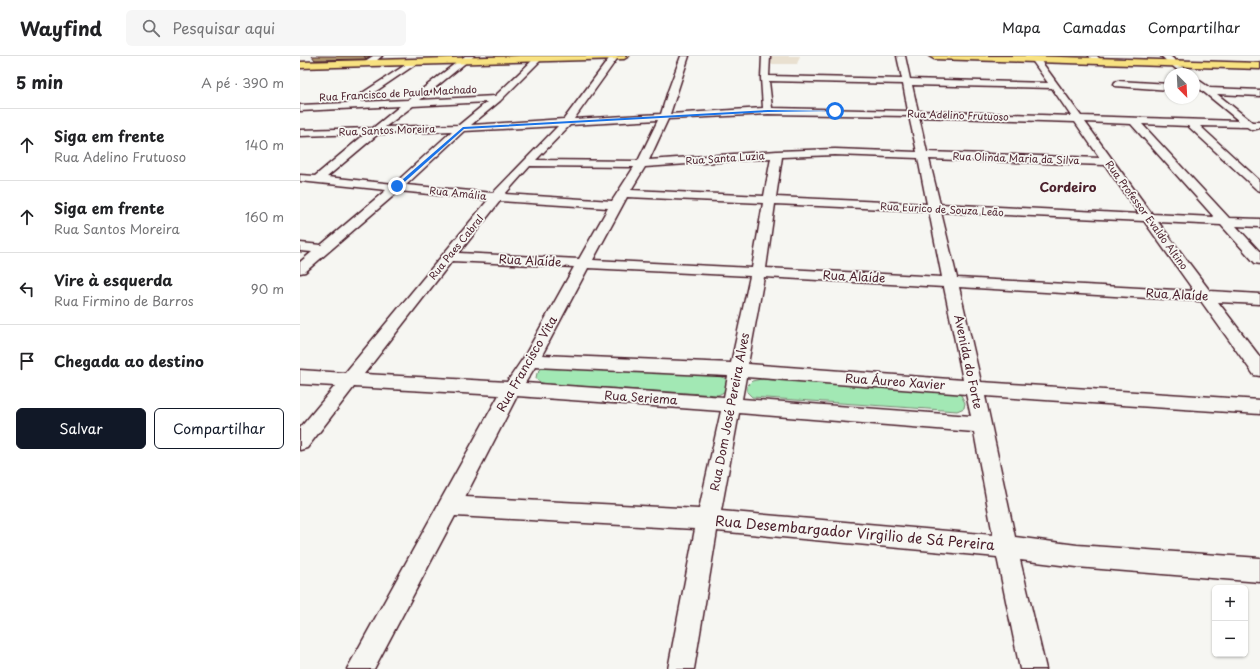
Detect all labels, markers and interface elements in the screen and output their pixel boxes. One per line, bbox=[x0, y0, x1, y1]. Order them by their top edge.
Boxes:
search box bbox=[126, 10, 406, 46]
text: Wayfind bbox=[20, 14, 102, 42]
text: Pesquisar aqui bbox=[172, 16, 275, 39]
icon: search bbox=[140, 17, 162, 39]
text: Mapa bbox=[1002, 17, 1040, 38]
text: Camadas bbox=[1062, 17, 1126, 38]
text: Compartilhar bbox=[1148, 17, 1240, 38]
north arrow bbox=[1164, 68, 1200, 104]
text: 5 min bbox=[16, 69, 63, 95]
text: A pé · 390 m bbox=[201, 73, 284, 92]
street label: Rua Francisco de Paula Machado bbox=[319, 81, 478, 104]
route start bbox=[826, 102, 844, 120]
street label: Rua Adelino Frutuoso bbox=[907, 105, 1009, 124]
street label: Rua Santos Moreira bbox=[338, 120, 436, 139]
text: Siga em frente bbox=[54, 124, 164, 147]
icon: ahead bbox=[16, 134, 38, 156]
text: 140 m bbox=[245, 135, 284, 154]
text: Rua Adelino Frutuoso bbox=[54, 147, 186, 166]
street label: Rua Santa Luzia bbox=[685, 147, 766, 168]
street label: Rua Olinda Maria da Silva bbox=[952, 148, 1081, 167]
street label: Rua Professor Evaldo Altino bbox=[1103, 157, 1192, 273]
route end bbox=[388, 177, 406, 195]
district label: Cordeiro bbox=[1040, 177, 1097, 196]
street label: Rua Amália bbox=[429, 182, 488, 203]
text: Siga em frente bbox=[54, 196, 164, 219]
street label: Rua Eurico de Souza Leão bbox=[880, 198, 1005, 219]
icon: ahead bbox=[16, 206, 38, 228]
text: 160 m bbox=[245, 207, 284, 226]
street label: Rua Paes Cabral bbox=[425, 211, 487, 282]
text: Rua Santos Moreira bbox=[54, 219, 180, 238]
street label: Rua Alaíde bbox=[498, 249, 562, 271]
street label: Rua Alaíde bbox=[822, 265, 886, 287]
text: Vire à esquerda bbox=[54, 268, 173, 291]
icon: left bbox=[16, 278, 38, 300]
text: 90 m bbox=[251, 279, 284, 298]
street label: Rua Alaíde bbox=[1145, 283, 1209, 305]
text: Rua Firmino de Barros bbox=[54, 291, 194, 310]
street label: Rua Francisco Vita bbox=[491, 312, 561, 415]
street label: Avenida do Forte bbox=[950, 313, 988, 411]
street label: Rua Dom José Pereira Alves bbox=[705, 331, 753, 493]
text: Chegada ao destino bbox=[54, 349, 204, 372]
icon: arrive bbox=[16, 350, 38, 372]
street label: Rua Áureo Xavier bbox=[844, 369, 946, 394]
street label: Rua Seriema bbox=[604, 385, 679, 409]
button: Salvar bbox=[16, 408, 146, 449]
button: Compartilhar bbox=[154, 408, 284, 449]
street label: Rua Desembargador Virgilio de Sá Pereira bbox=[714, 510, 996, 555]
map controls bbox=[1212, 585, 1248, 657]
button: + bbox=[1212, 585, 1248, 621]
button: − bbox=[1212, 621, 1248, 657]

